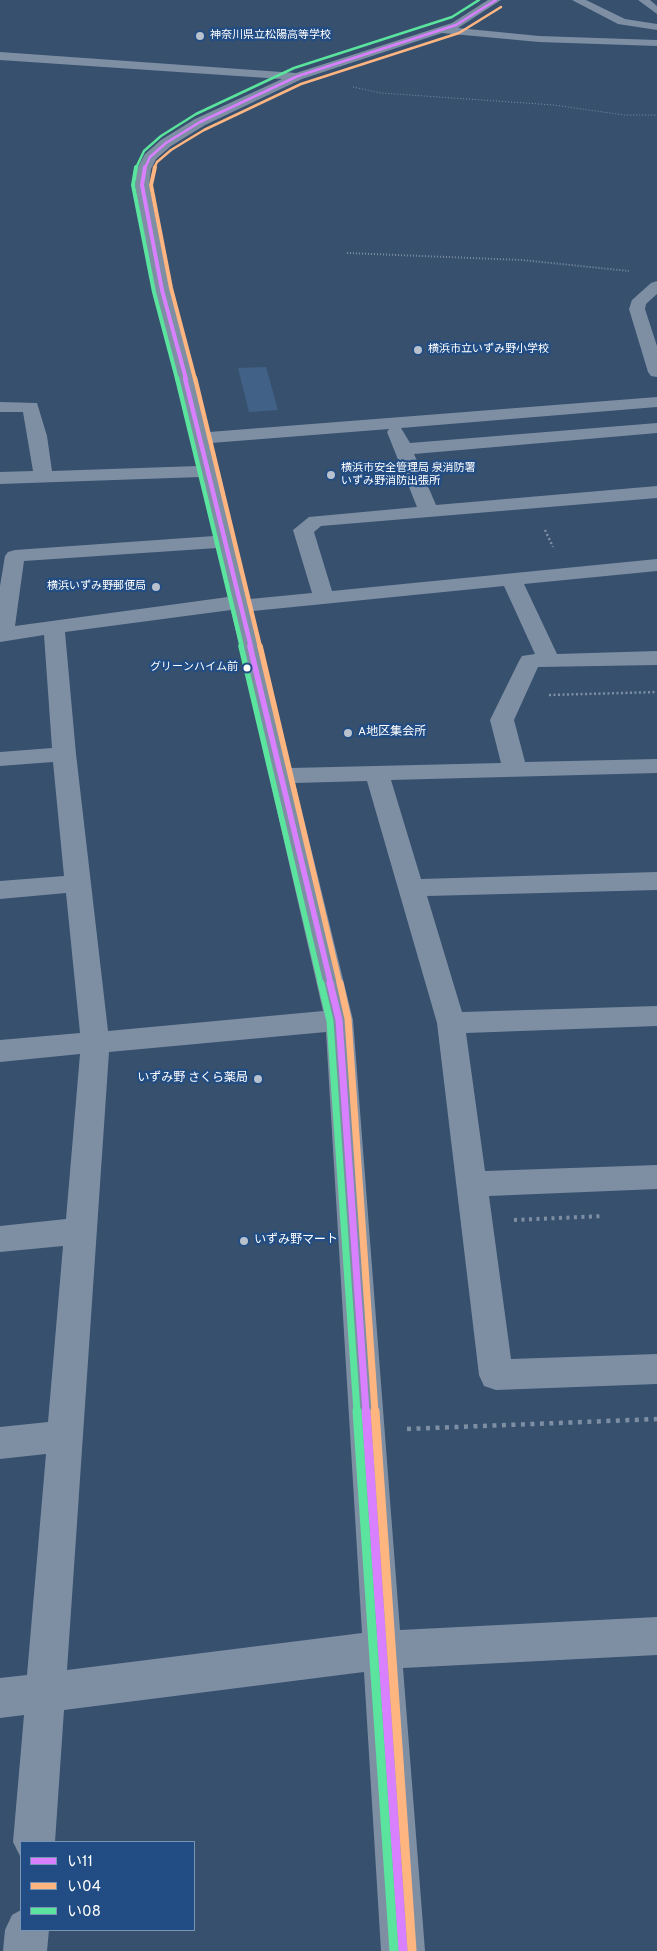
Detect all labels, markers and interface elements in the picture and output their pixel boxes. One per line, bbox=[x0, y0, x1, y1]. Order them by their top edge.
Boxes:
place label: 神奈川県立松陽高等学校 bbox=[210, 29, 331, 43]
marker: 神奈川県立松陽高等学校 bbox=[194, 30, 206, 42]
place label: 横浜市立いずみ野小学校 bbox=[428, 343, 549, 357]
marker: 横浜市立いずみ野小学校 bbox=[412, 344, 424, 356]
place label: 横浜市安全管理局 泉消防署 いずみ野消防出張所 bbox=[341, 462, 476, 488]
marker: 横浜市安全管理局 泉消防署 いずみ野消防出張所 bbox=[325, 469, 337, 481]
place label: 横浜いずみ野郵便局 bbox=[47, 580, 146, 594]
marker: 横浜いずみ野郵便局 bbox=[150, 581, 162, 593]
place label: グリーンハイム前 bbox=[150, 661, 238, 675]
marker: グリーンハイム前 bbox=[242, 663, 252, 673]
place label: A地区集会所 bbox=[358, 726, 426, 740]
marker: A地区集会所 bbox=[342, 727, 354, 739]
place label: いずみ野 さくら薬局 bbox=[137, 1072, 248, 1086]
marker: いずみ野 さくら薬局 bbox=[252, 1073, 264, 1085]
place label: いずみ野マート bbox=[254, 1234, 338, 1248]
marker: いずみ野マート bbox=[238, 1235, 250, 1247]
legend bbox=[20, 1841, 195, 1931]
text: い11 bbox=[67, 1853, 93, 1872]
text: い04 bbox=[67, 1878, 101, 1897]
text: い08 bbox=[67, 1903, 101, 1922]

